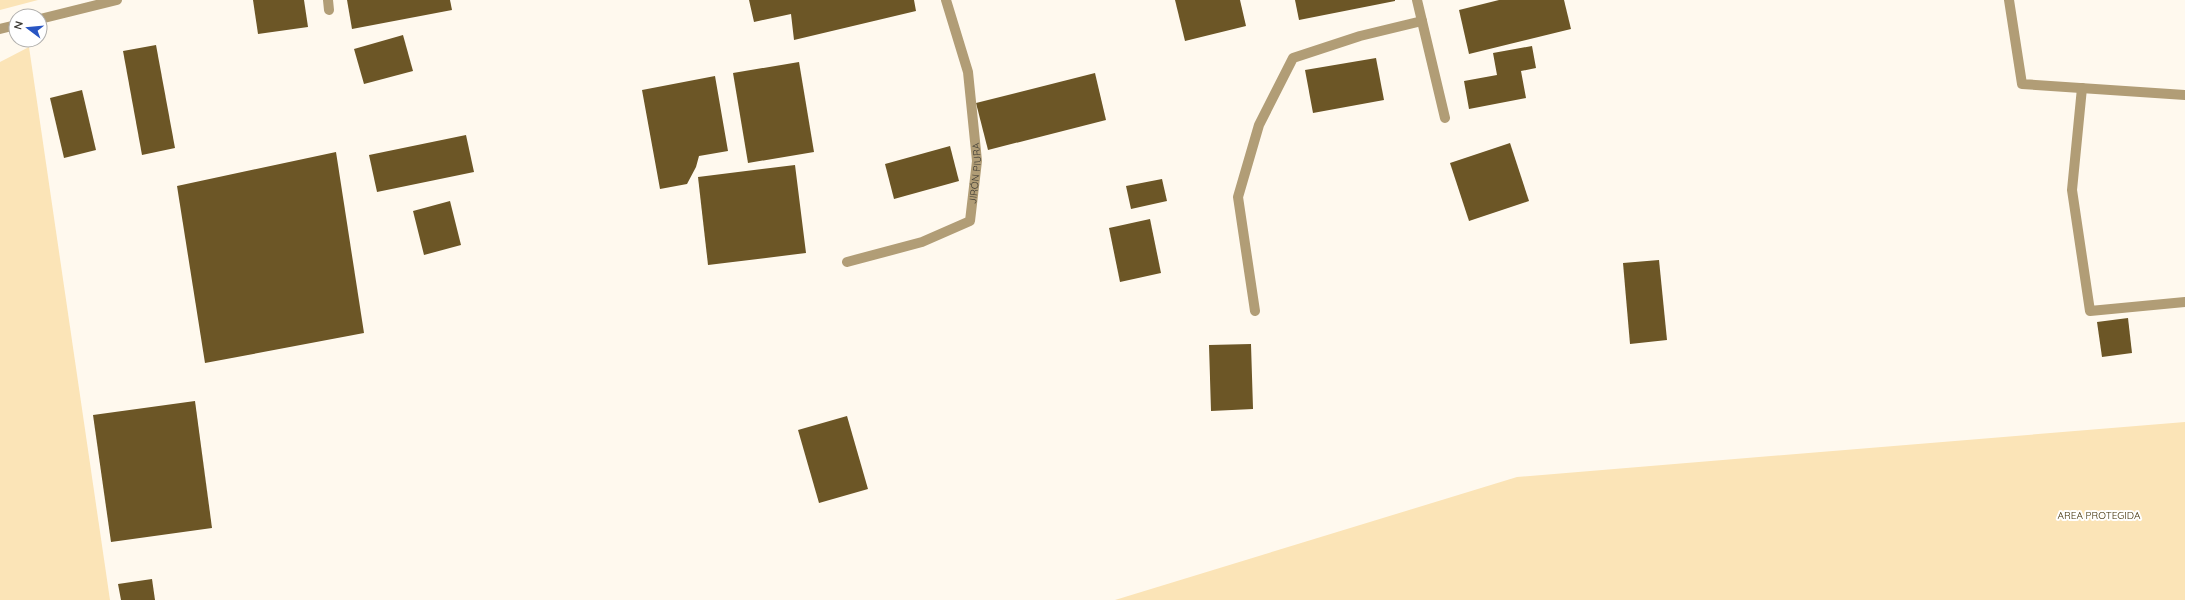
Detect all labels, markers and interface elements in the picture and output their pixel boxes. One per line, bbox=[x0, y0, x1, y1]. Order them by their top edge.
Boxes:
north arrow bbox=[8, 8, 48, 48]
text: N bbox=[11, 19, 26, 31]
street label: JIRÓN PIURA bbox=[966, 142, 984, 205]
park label: AREA PROTEGIDA bbox=[2058, 509, 2141, 522]

